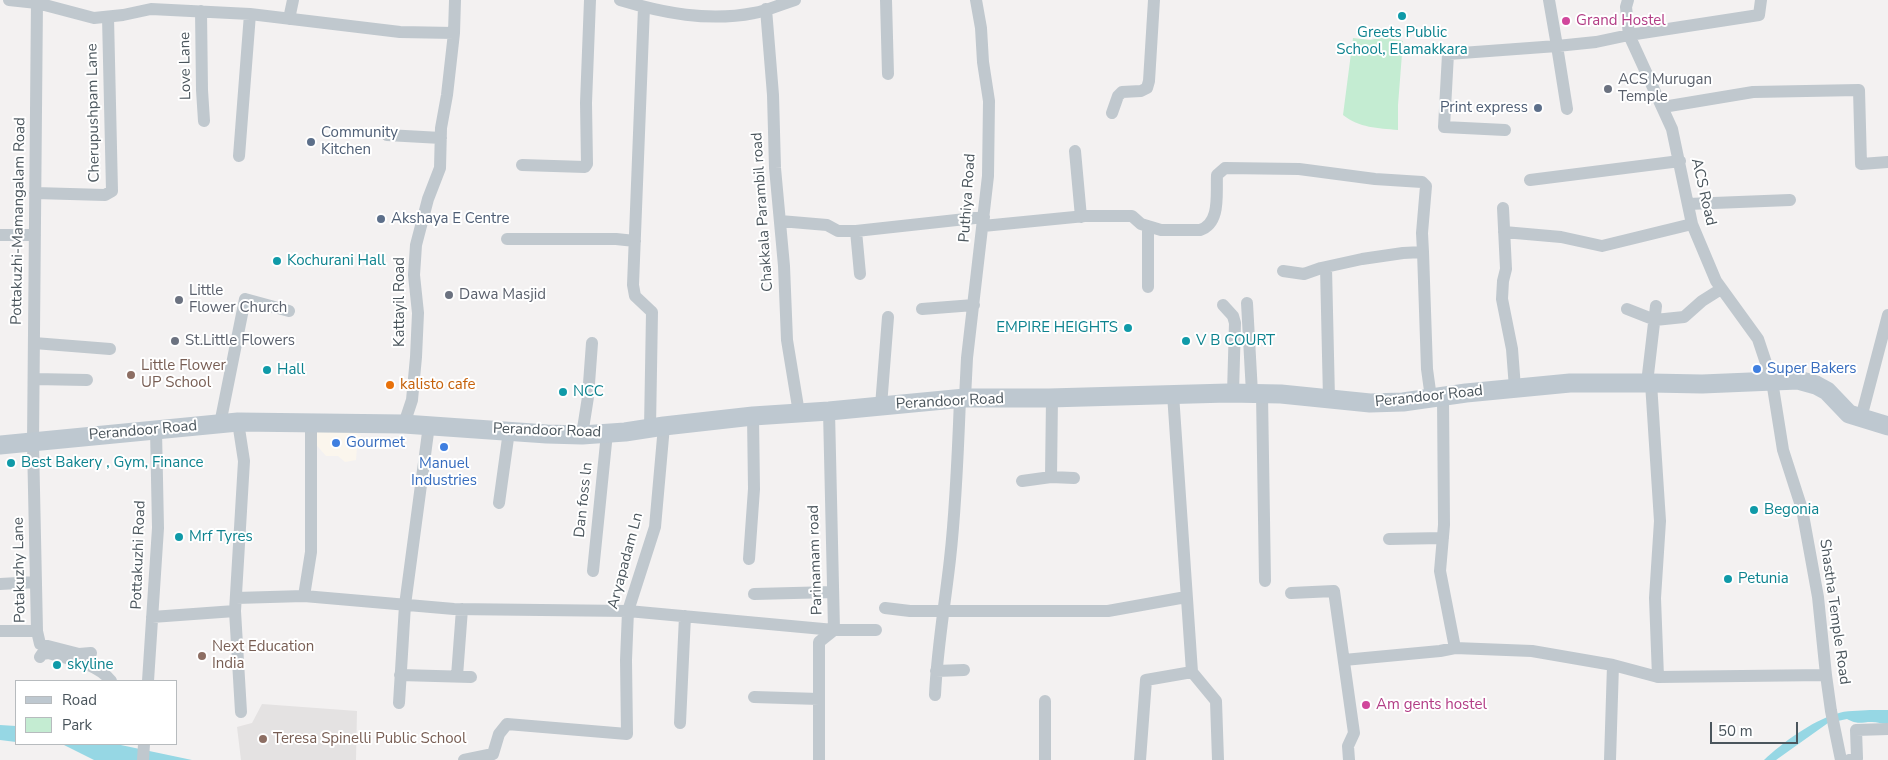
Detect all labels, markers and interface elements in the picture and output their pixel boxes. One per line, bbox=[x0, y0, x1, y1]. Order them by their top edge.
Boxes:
marker: Greets Public School, Elamakkara bbox=[1396, 10, 1408, 22]
place label: Grand Hostel bbox=[1576, 12, 1666, 30]
marker: Grand Hostel bbox=[1560, 15, 1572, 27]
place label: Greets Public School, Elamakkara bbox=[1336, 24, 1468, 59]
street label: Love Lane bbox=[176, 32, 196, 100]
street label: Cherupushpam Lane bbox=[84, 43, 104, 183]
place label: ACS Murugan Temple bbox=[1618, 71, 1712, 106]
marker: ACS Murugan Temple bbox=[1602, 83, 1614, 95]
place label: Print express bbox=[1440, 99, 1528, 117]
marker: Print express bbox=[1532, 102, 1544, 114]
street label: Pottakuzhi-Mamangalam Road bbox=[8, 117, 30, 325]
place label: Community Kitchen bbox=[321, 124, 398, 159]
street label: Chakkala Parambil road bbox=[748, 132, 778, 292]
marker: Community Kitchen bbox=[305, 136, 317, 148]
street label: Puthiya Road bbox=[956, 153, 980, 243]
street label: ACS Road bbox=[1687, 157, 1719, 227]
place label: Akshaya E Centre bbox=[391, 210, 509, 228]
marker: Akshaya E Centre bbox=[375, 213, 387, 225]
place label: Kochurani Hall bbox=[287, 252, 386, 270]
marker: Kochurani Hall bbox=[271, 255, 283, 267]
street label: Kattayil Road bbox=[391, 257, 409, 347]
place label: Little Flower Church bbox=[189, 282, 287, 317]
place label: Dawa Masjid bbox=[459, 286, 546, 304]
marker: Dawa Masjid bbox=[443, 289, 455, 301]
marker: Little Flower Church bbox=[173, 294, 185, 306]
place label: EMPIRE HEIGHTS bbox=[996, 319, 1118, 337]
marker: EMPIRE HEIGHTS bbox=[1122, 322, 1134, 334]
place label: St.Little Flowers bbox=[185, 332, 295, 350]
place label: V B COURT bbox=[1196, 332, 1275, 350]
marker: St.Little Flowers bbox=[169, 335, 181, 347]
marker: V B COURT bbox=[1180, 335, 1192, 347]
place label: Little Flower UP School bbox=[141, 357, 226, 392]
place label: Super Bakers bbox=[1767, 360, 1856, 378]
place label: Hall bbox=[277, 361, 305, 379]
marker: Super Bakers bbox=[1751, 363, 1763, 375]
marker: Hall bbox=[261, 364, 273, 376]
marker: Little Flower UP School bbox=[125, 369, 137, 381]
place label: kalisto cafe bbox=[400, 376, 475, 394]
marker: kalisto cafe bbox=[384, 379, 396, 391]
street label: Perandoor Road bbox=[1374, 382, 1484, 412]
place label: NCC bbox=[573, 383, 604, 401]
marker: NCC bbox=[557, 386, 569, 398]
street label: Perandoor Road bbox=[895, 390, 1005, 414]
street label: Perandoor Road bbox=[88, 417, 198, 445]
street label: Perandoor Road bbox=[492, 420, 602, 442]
place label: Gourmet bbox=[346, 434, 405, 452]
marker: Gourmet bbox=[330, 437, 342, 449]
marker: Manuel Industries bbox=[438, 441, 450, 453]
place label: Best Bakery , Gym, Finance bbox=[21, 454, 204, 472]
place label: Manuel Industries bbox=[411, 455, 477, 490]
marker: Best Bakery , Gym, Finance bbox=[5, 457, 17, 469]
street label: Dan foss ln bbox=[571, 461, 597, 539]
street label: Pottakuzhi Road bbox=[128, 500, 150, 610]
place label: Begonia bbox=[1764, 501, 1819, 519]
marker: Begonia bbox=[1748, 504, 1760, 516]
street label: Parinamam road bbox=[805, 505, 827, 615]
street label: Aryapadam Ln bbox=[604, 511, 648, 611]
street label: Potakuzhy Lane bbox=[10, 517, 30, 623]
place label: Mrf Tyres bbox=[189, 528, 253, 546]
marker: Mrf Tyres bbox=[173, 531, 185, 543]
street label: Shastha Temple Road bbox=[1815, 538, 1853, 686]
place label: Petunia bbox=[1738, 570, 1789, 588]
marker: Petunia bbox=[1722, 573, 1734, 585]
place label: Next Education India bbox=[212, 638, 314, 673]
marker: Next Education India bbox=[196, 650, 208, 662]
place label: skyline bbox=[67, 656, 114, 674]
marker: skyline bbox=[51, 659, 63, 671]
legend bbox=[15, 680, 178, 745]
text: Road bbox=[62, 690, 97, 710]
place label: Am gents hostel bbox=[1376, 696, 1487, 714]
marker: Am gents hostel bbox=[1360, 699, 1372, 711]
scale bar bbox=[1713, 712, 1800, 744]
text: Park bbox=[62, 715, 92, 735]
text: 50 m bbox=[1718, 721, 1753, 741]
place label: Teresa Spinelli Public School bbox=[273, 730, 466, 748]
marker: Teresa Spinelli Public School bbox=[257, 733, 269, 745]

